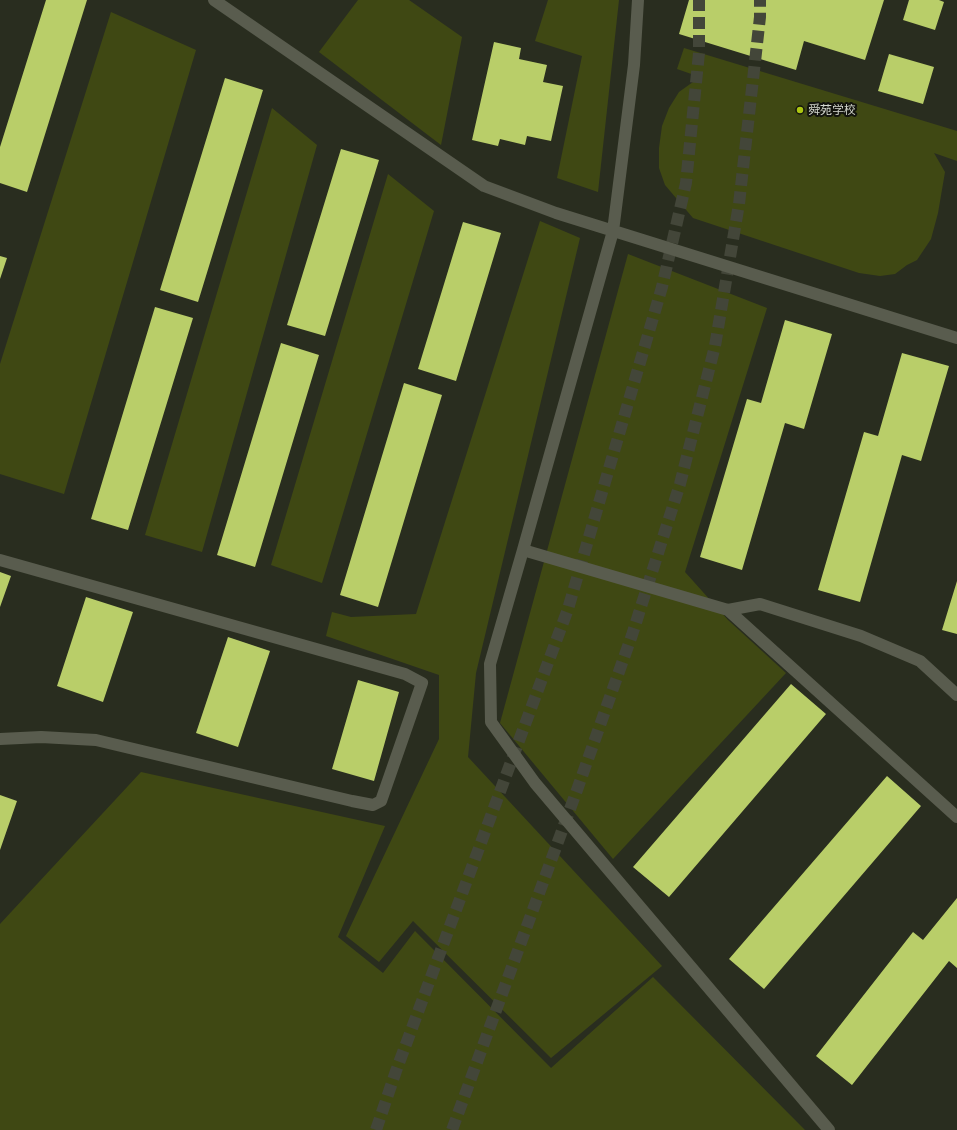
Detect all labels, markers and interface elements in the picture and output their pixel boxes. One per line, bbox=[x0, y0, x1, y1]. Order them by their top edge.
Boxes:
place label: 舜苑学校 bbox=[808, 103, 856, 117]
marker: 舜苑学校 bbox=[795, 105, 805, 115]

